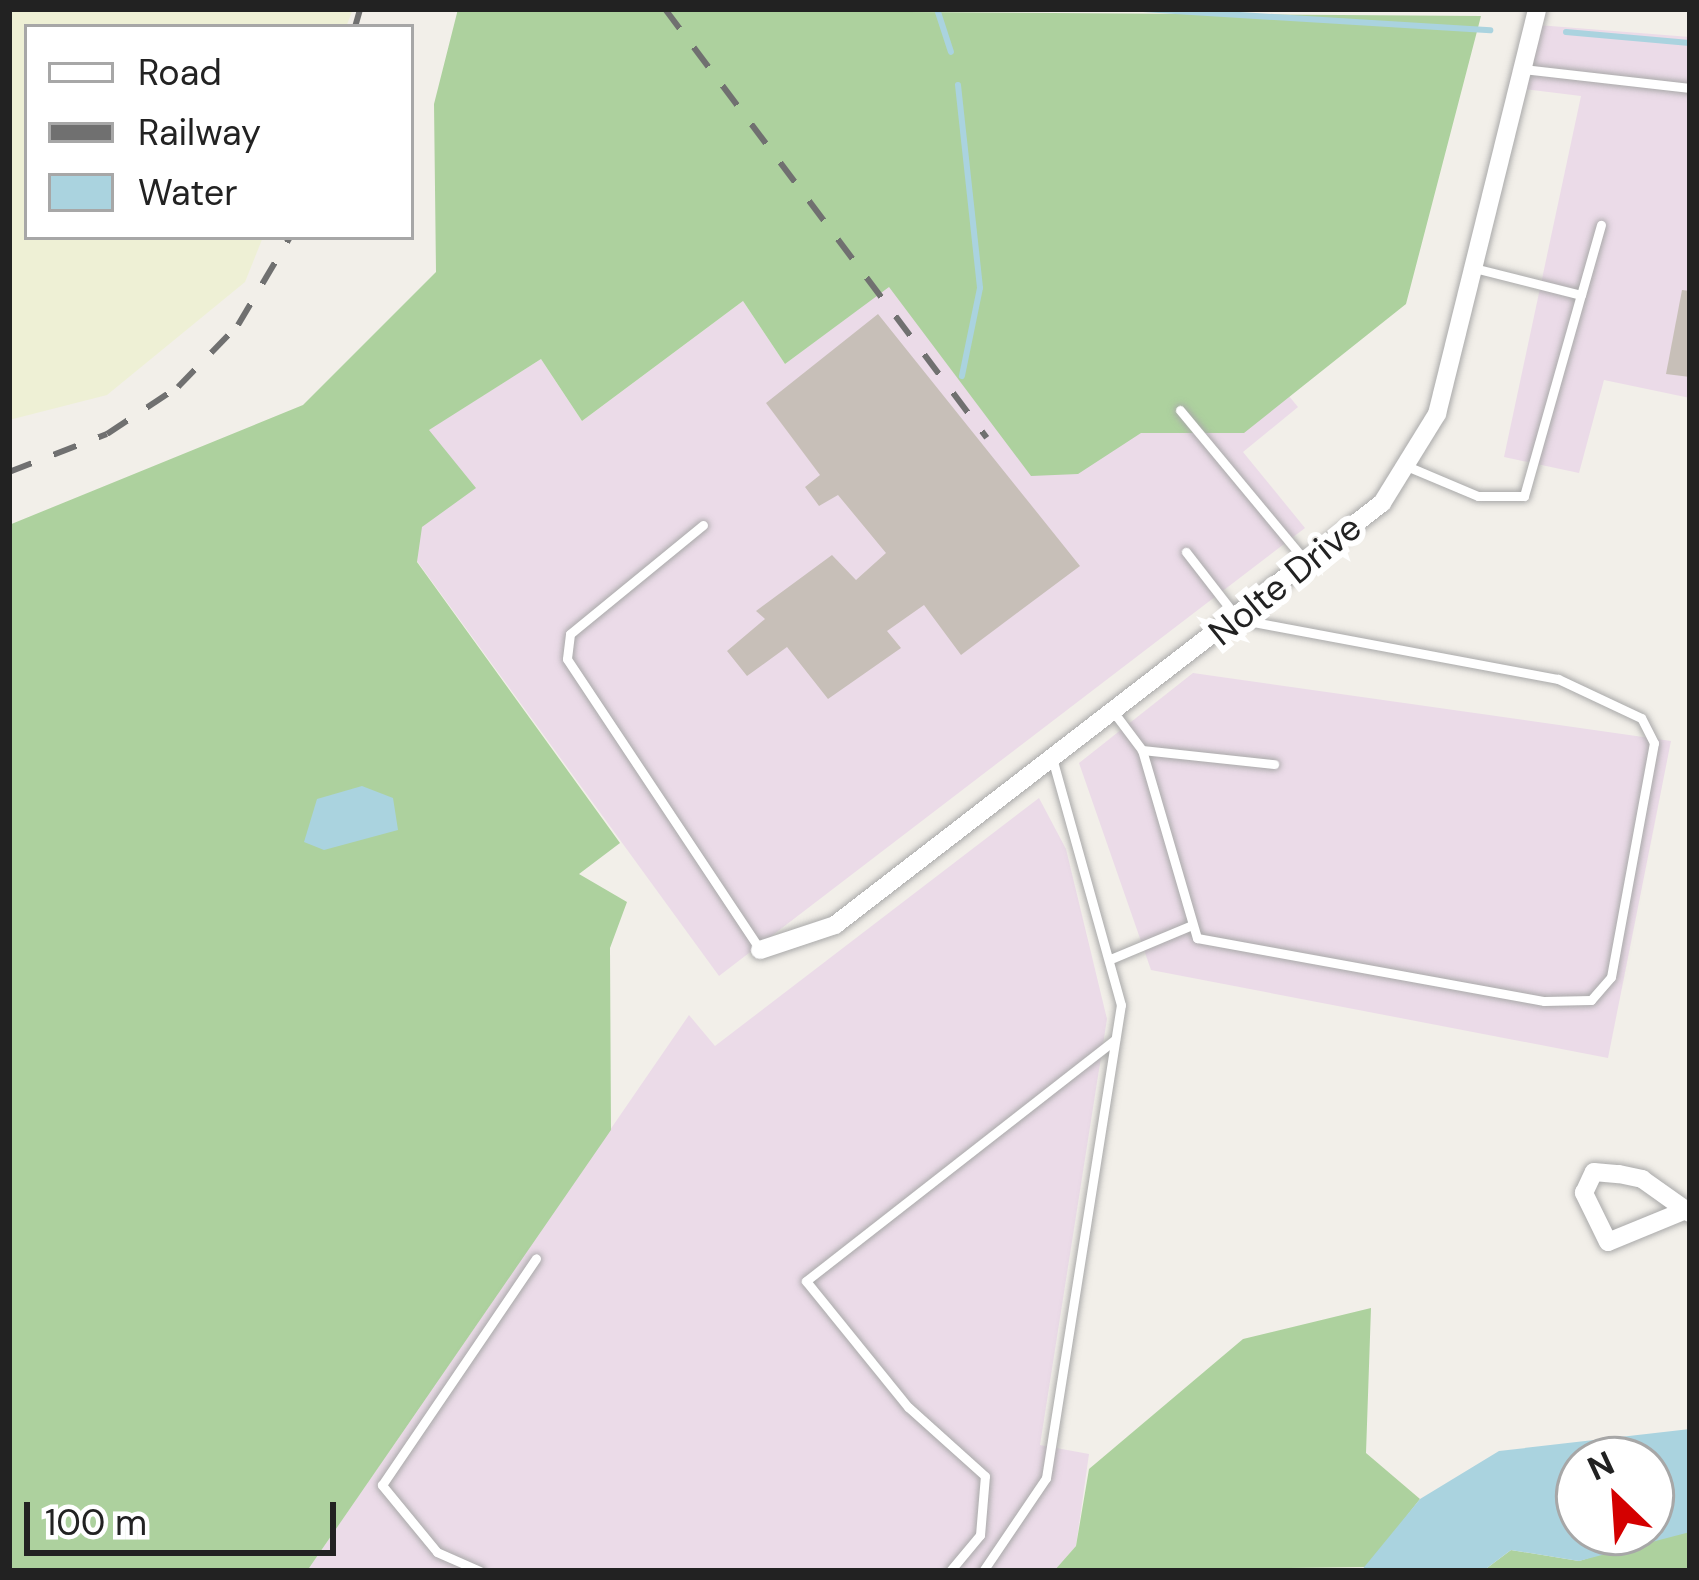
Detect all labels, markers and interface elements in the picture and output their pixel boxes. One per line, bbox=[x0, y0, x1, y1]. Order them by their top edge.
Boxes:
legend bbox=[24, 24, 414, 240]
text: Road bbox=[138, 49, 222, 96]
text: Railway bbox=[138, 109, 261, 156]
text: Water bbox=[138, 169, 238, 216]
street label: Nolte Drive bbox=[1200, 506, 1370, 654]
north arrow bbox=[1555, 1436, 1675, 1556]
text: N bbox=[1581, 1441, 1621, 1490]
scale bar bbox=[30, 1478, 342, 1552]
text: 100 m bbox=[45, 1499, 147, 1546]

